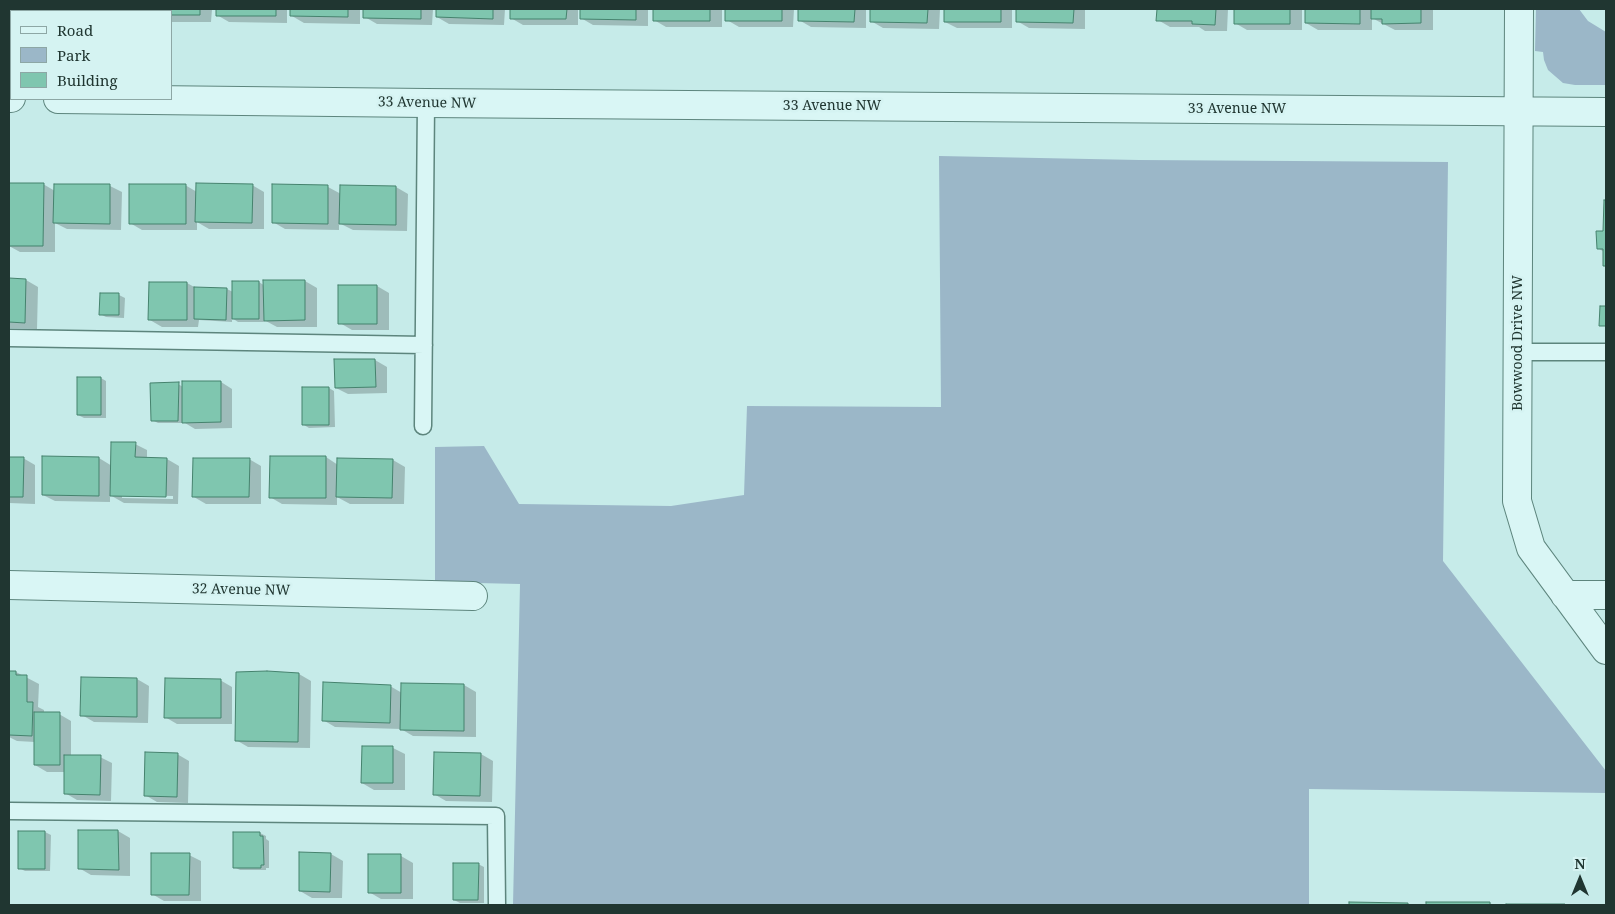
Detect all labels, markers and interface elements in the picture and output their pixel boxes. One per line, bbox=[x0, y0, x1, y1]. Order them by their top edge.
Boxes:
legend bbox=[10, 10, 172, 100]
text: Road bbox=[57, 20, 93, 40]
text: Park bbox=[57, 45, 90, 65]
text: Building bbox=[57, 70, 118, 90]
street label: 33 Avenue NW bbox=[378, 94, 476, 112]
street label: 33 Avenue NW bbox=[783, 98, 881, 114]
street label: 33 Avenue NW bbox=[1188, 101, 1286, 117]
street label: Bowwood Drive NW bbox=[1510, 275, 1526, 411]
street label: 32 Avenue NW bbox=[192, 581, 290, 599]
north arrow bbox=[1555, 854, 1605, 904]
text: N bbox=[1574, 854, 1586, 873]

